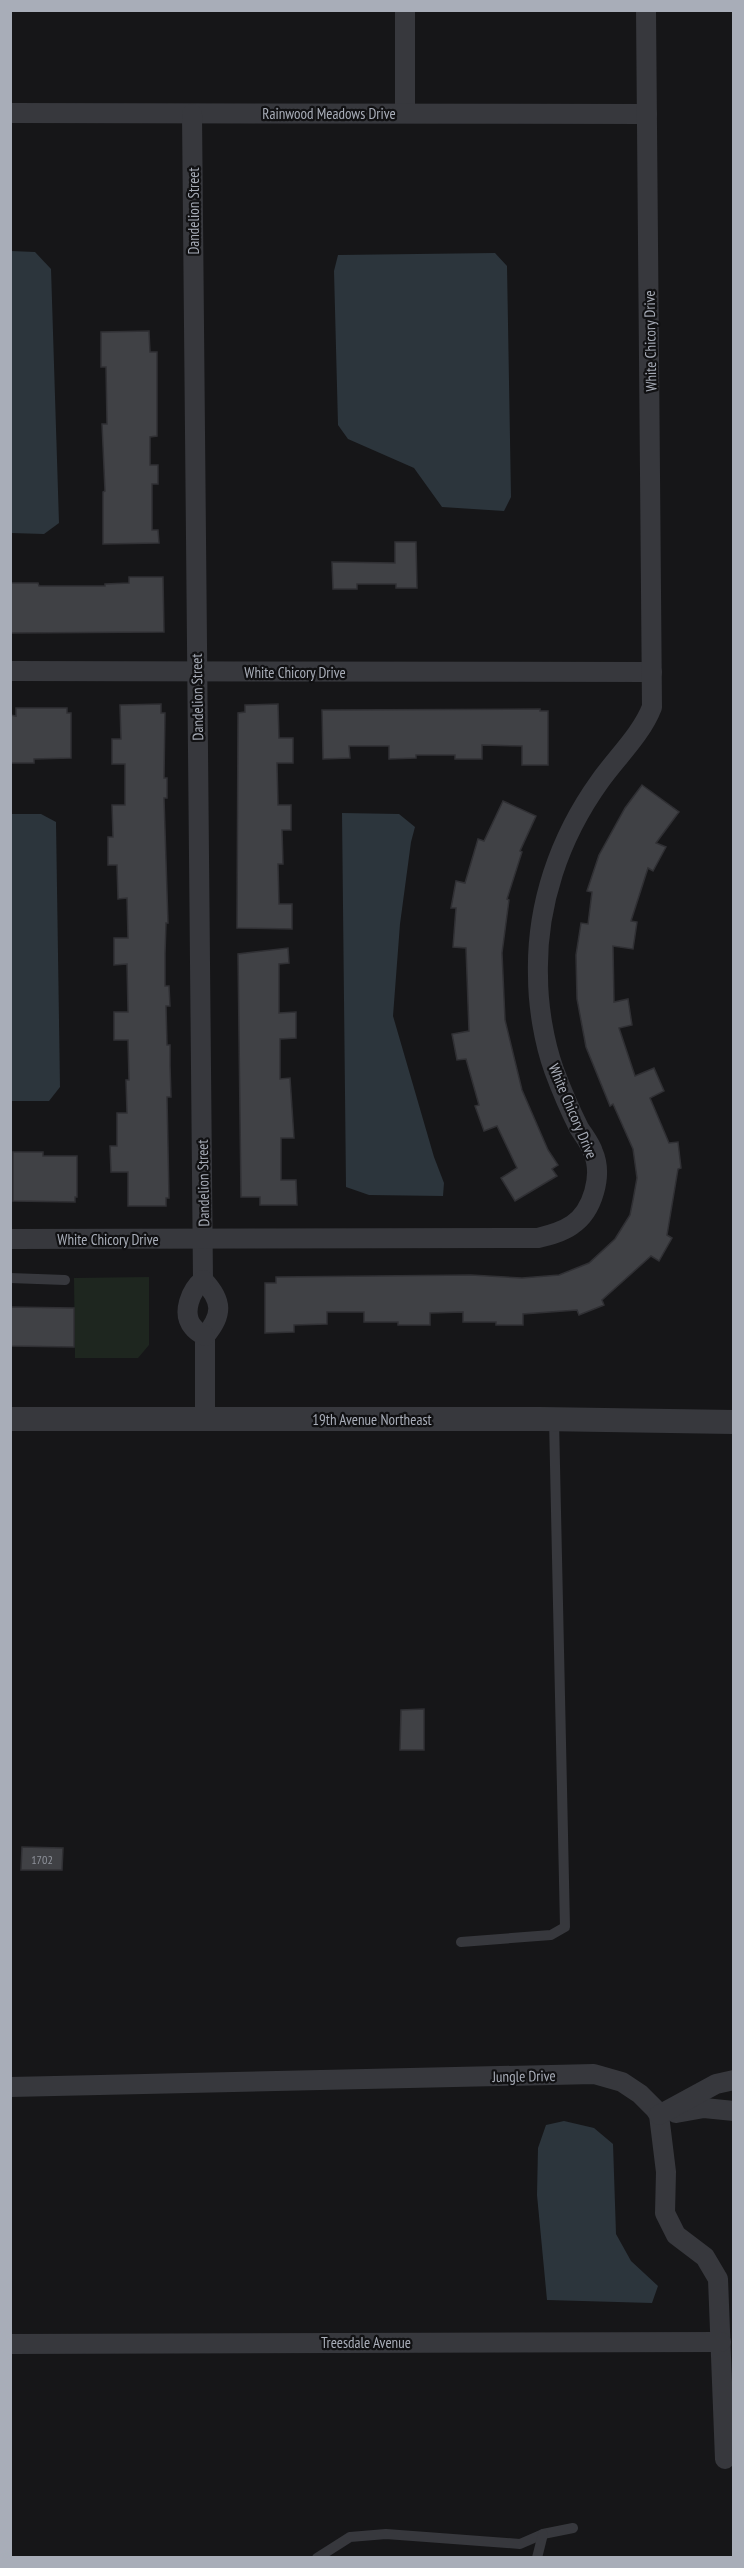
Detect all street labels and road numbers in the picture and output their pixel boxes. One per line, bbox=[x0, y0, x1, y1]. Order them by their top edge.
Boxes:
street label: Rainwood Meadows Drive bbox=[262, 104, 396, 123]
street label: Dandelion Street bbox=[184, 167, 203, 255]
street label: White Chicory Drive bbox=[640, 290, 660, 392]
street label: Dandelion Street bbox=[187, 653, 207, 741]
street label: White Chicory Drive bbox=[244, 663, 346, 682]
street label: White Chicory Drive bbox=[544, 1061, 602, 1161]
street label: Dandelion Street bbox=[193, 1139, 213, 1227]
street label: White Chicory Drive bbox=[57, 1230, 159, 1249]
street label: 19th Avenue Northeast bbox=[312, 1410, 432, 1429]
street label: Jungle Drive bbox=[491, 2066, 556, 2086]
street label: Treesdale Avenue bbox=[321, 2333, 411, 2352]

